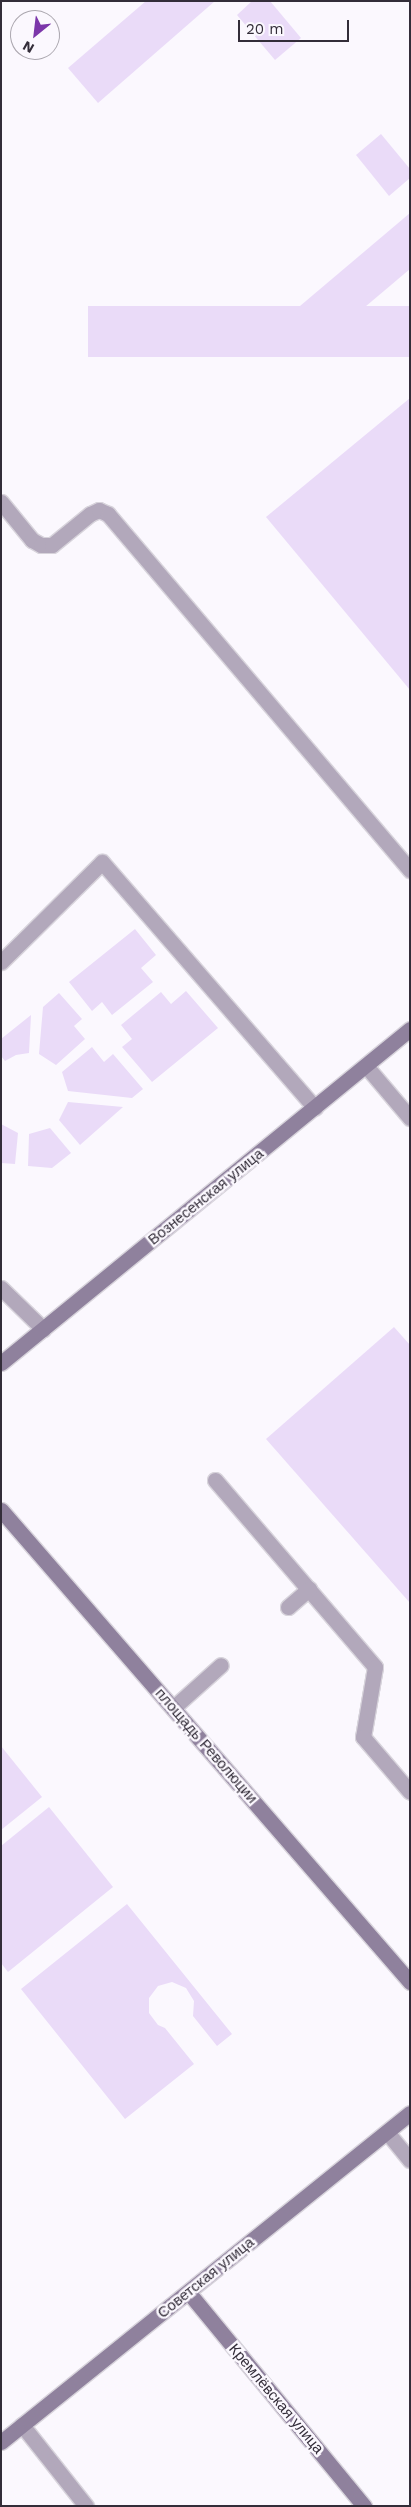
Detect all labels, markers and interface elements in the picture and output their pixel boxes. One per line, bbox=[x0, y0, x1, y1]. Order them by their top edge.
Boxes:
north arrow bbox=[10, 10, 60, 60]
scale bar bbox=[241, 10, 352, 42]
text: 20 m bbox=[246, 20, 284, 38]
text: N bbox=[20, 38, 37, 57]
street label: Вознесенская улица bbox=[145, 1145, 267, 1249]
street label: площадь Революции bbox=[151, 1685, 261, 1807]
street label: Советская улица bbox=[154, 2234, 258, 2322]
street label: Кремлёвская улица bbox=[225, 2340, 327, 2458]

